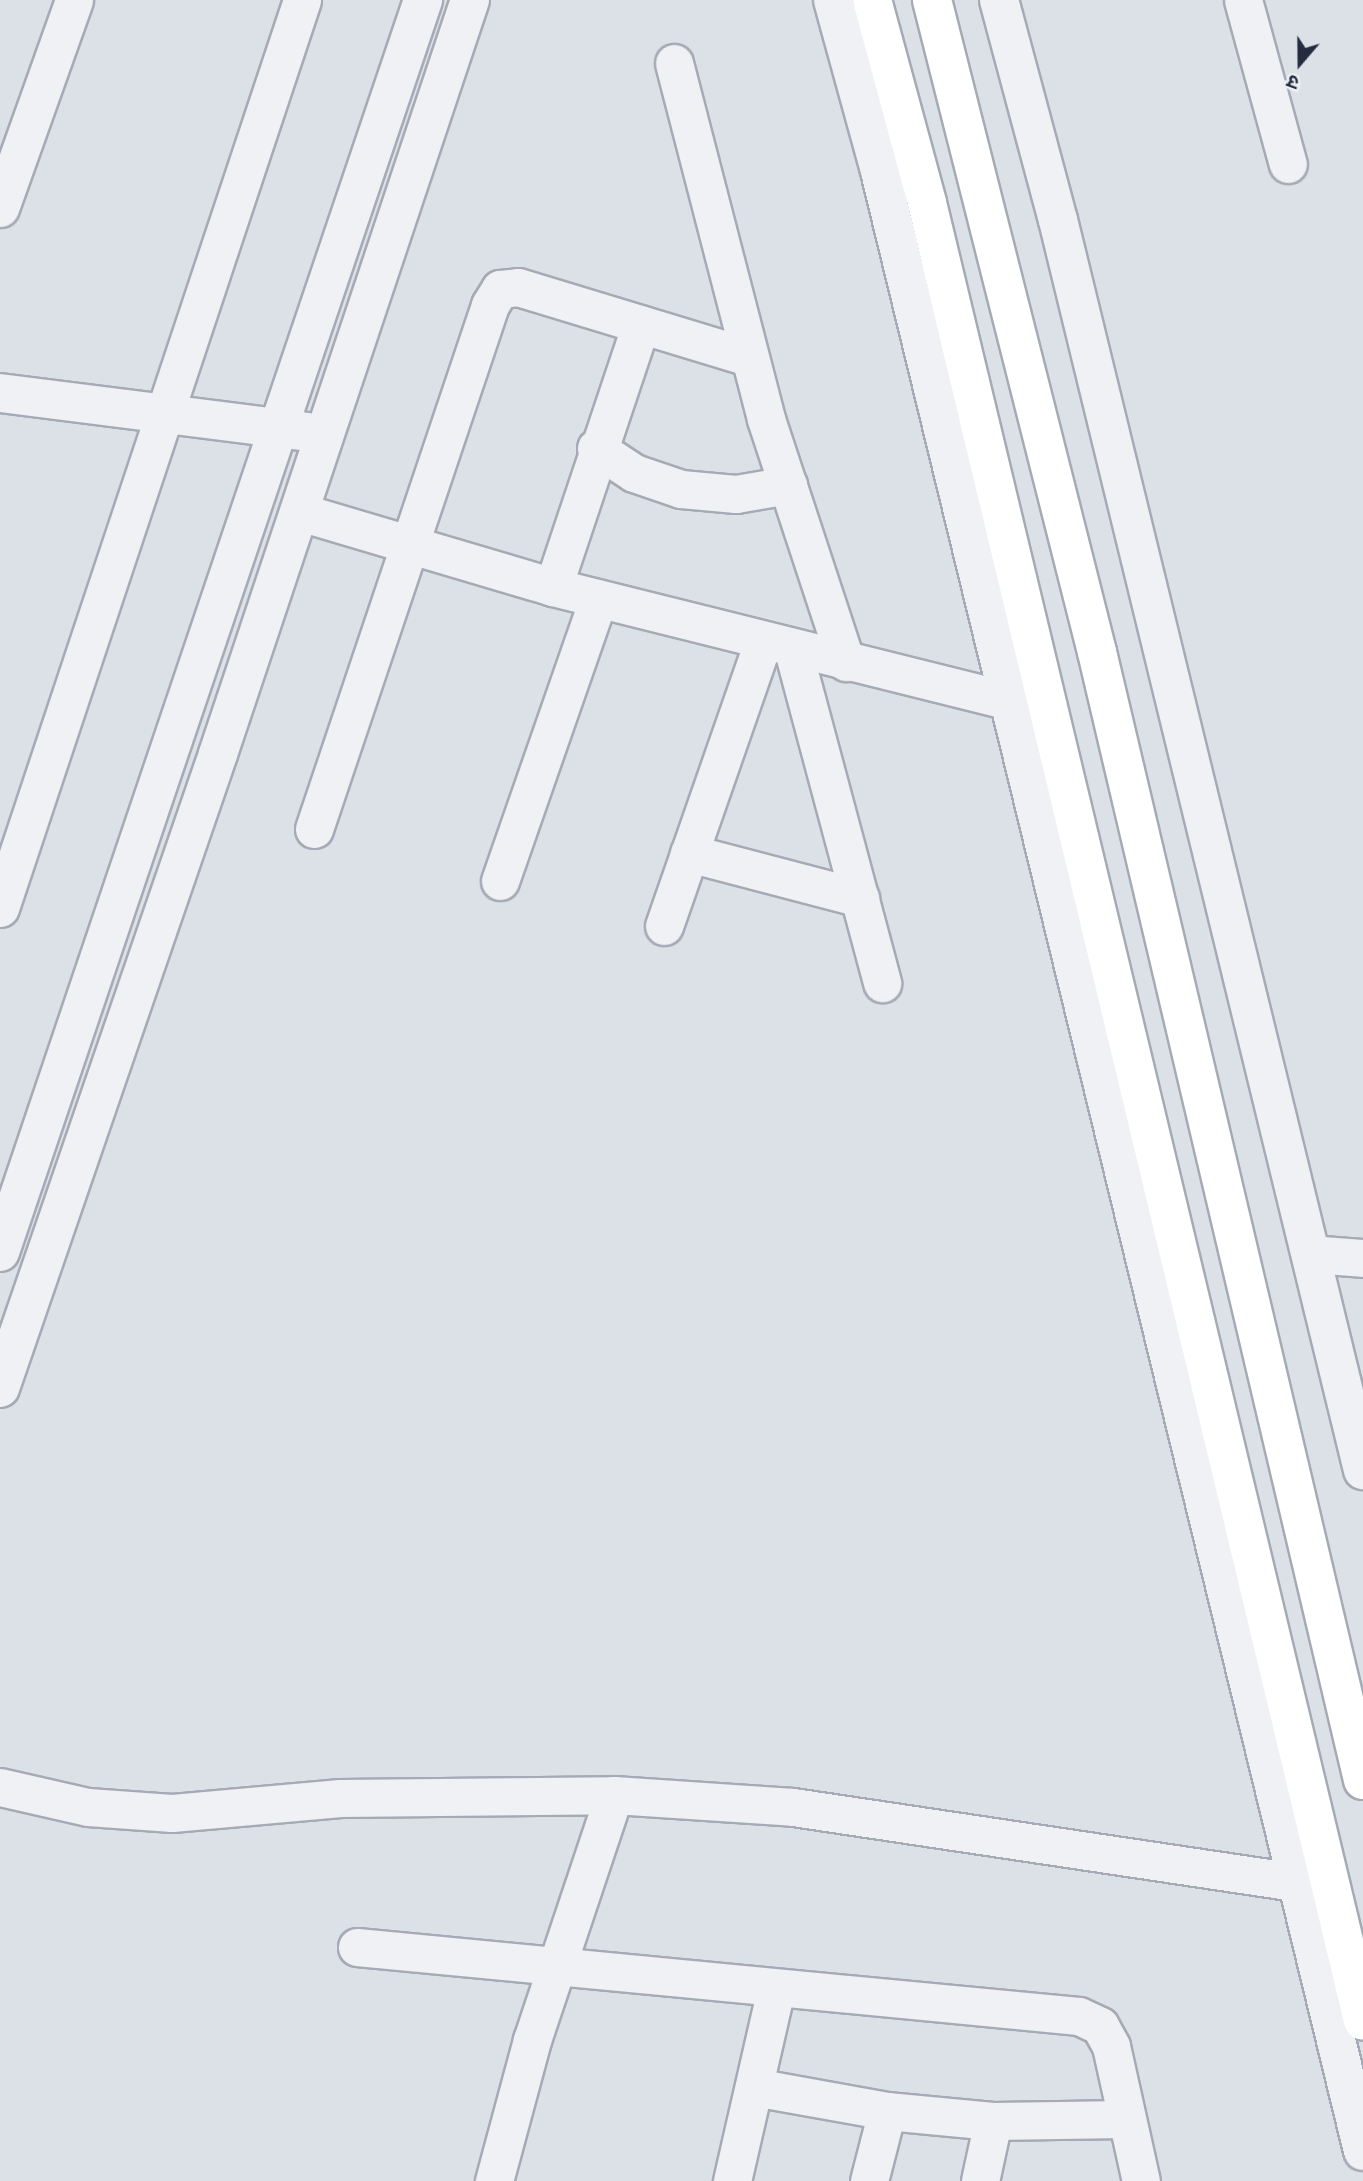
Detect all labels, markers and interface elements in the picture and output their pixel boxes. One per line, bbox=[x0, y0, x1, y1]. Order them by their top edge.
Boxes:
north arrow bbox=[1265, 28, 1335, 98]
text: उ bbox=[1283, 69, 1302, 97]

